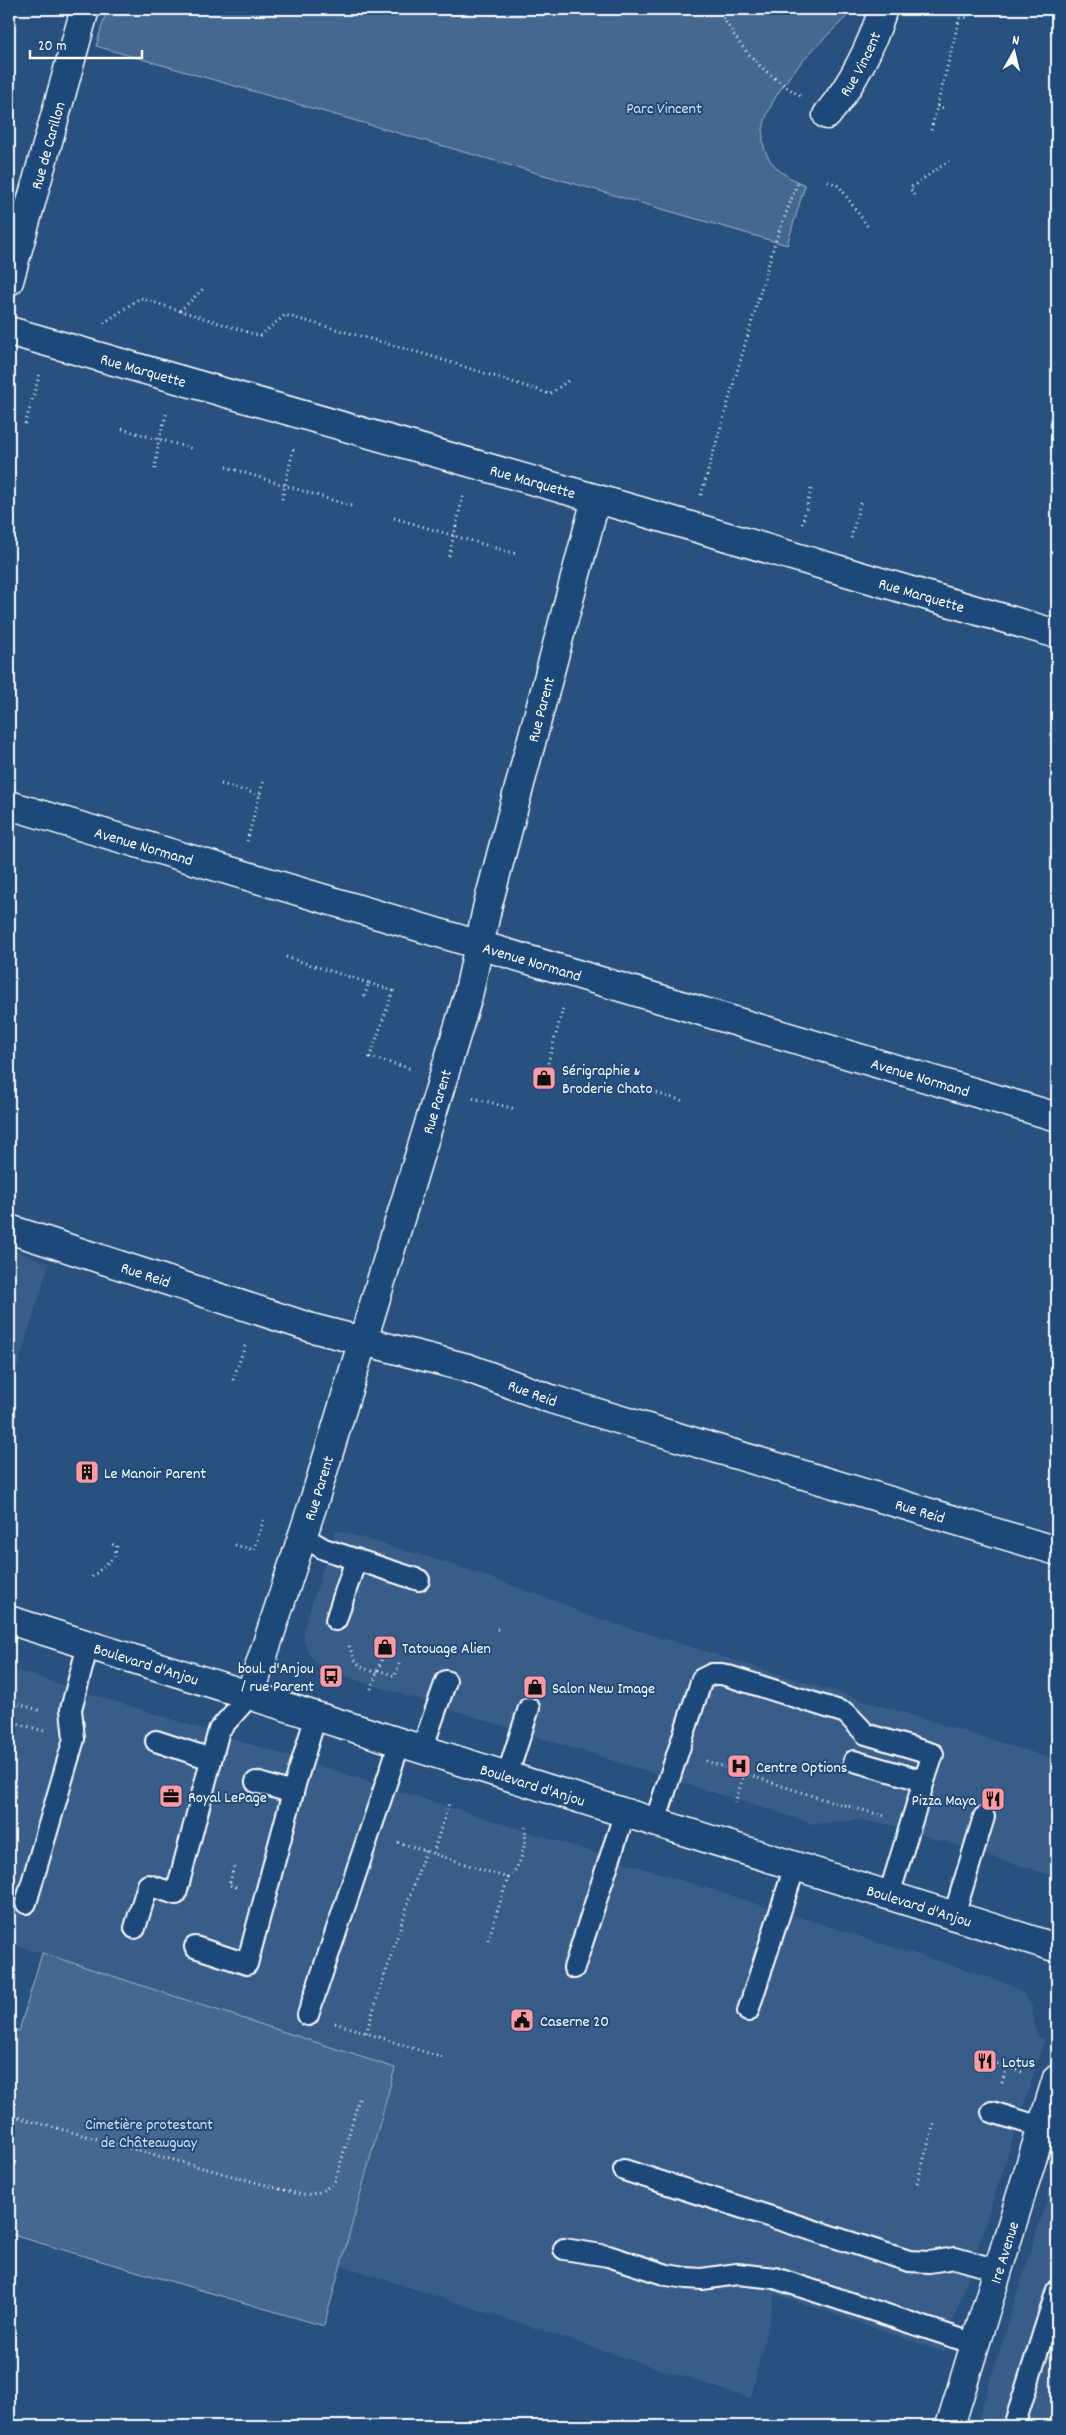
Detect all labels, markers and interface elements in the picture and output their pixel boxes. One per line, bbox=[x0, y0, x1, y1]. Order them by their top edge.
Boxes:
scale bar bbox=[30, 28, 142, 60]
north arrow bbox=[988, 28, 1038, 78]
street label: Rue Vincent bbox=[835, 29, 888, 102]
text: N bbox=[1011, 31, 1020, 52]
text: 20 m bbox=[38, 36, 66, 58]
park label: Parc Vincent bbox=[626, 98, 702, 121]
street label: Rue de Carillon bbox=[26, 99, 73, 192]
street label: Rue Marquette bbox=[97, 349, 188, 395]
street label: Rue Marquette bbox=[487, 460, 578, 506]
street label: Rue Marquette bbox=[876, 573, 967, 620]
street label: Rue Parent bbox=[523, 675, 562, 745]
street label: Avenue Normand bbox=[91, 822, 196, 873]
street label: Avenue Normand bbox=[479, 938, 584, 989]
street label: Avenue Normand bbox=[868, 1053, 972, 1104]
place label: Sérigraphie & Broderie Chato bbox=[562, 1060, 653, 1101]
shop icon: Sérigraphie & Broderie Chato bbox=[531, 1065, 557, 1091]
street label: Rue Parent bbox=[418, 1067, 459, 1137]
street label: Rue Reid bbox=[117, 1257, 173, 1295]
street label: Rue Reid bbox=[504, 1375, 559, 1414]
street label: Rue Parent bbox=[299, 1453, 341, 1524]
building icon: Le Manoir Parent bbox=[74, 1459, 100, 1485]
place label: Le Manoir Parent bbox=[104, 1463, 206, 1486]
street label: Rue Reid bbox=[892, 1494, 947, 1531]
shop icon: Tatouage Alien bbox=[372, 1634, 398, 1660]
street label: Boulevard d'Anjou bbox=[90, 1638, 201, 1693]
place label: Tatouage Alien bbox=[402, 1638, 491, 1661]
place label: boul. d'Anjou / rue Parent bbox=[238, 1658, 314, 1699]
bus stop icon: boul. d'Anjou / rue Parent bbox=[318, 1663, 344, 1689]
shop icon: Salon New Image bbox=[522, 1674, 548, 1700]
place label: Salon New Image bbox=[552, 1678, 655, 1701]
hospital icon: Centre Options bbox=[726, 1753, 752, 1779]
place label: Centre Options bbox=[756, 1757, 848, 1780]
street label: Boulevard d'Anjou bbox=[477, 1759, 588, 1814]
office icon: Royal LePage bbox=[158, 1783, 184, 1809]
restaurant icon: Pizza Maya bbox=[980, 1786, 1006, 1812]
place label: Royal LePage bbox=[188, 1787, 267, 1810]
place label: Pizza Maya bbox=[912, 1790, 976, 1813]
street label: Boulevard d'Anjou bbox=[863, 1880, 974, 1935]
public building icon: Caserne 20 bbox=[509, 2007, 535, 2033]
place label: Caserne 20 bbox=[540, 2011, 609, 2034]
restaurant icon: Lotus bbox=[972, 2048, 998, 2074]
place label: Lotus bbox=[1002, 2052, 1035, 2075]
park label: Cimetière protestant de Châteauguay bbox=[85, 2114, 213, 2155]
street label: 1re Avenue bbox=[985, 2219, 1026, 2287]

